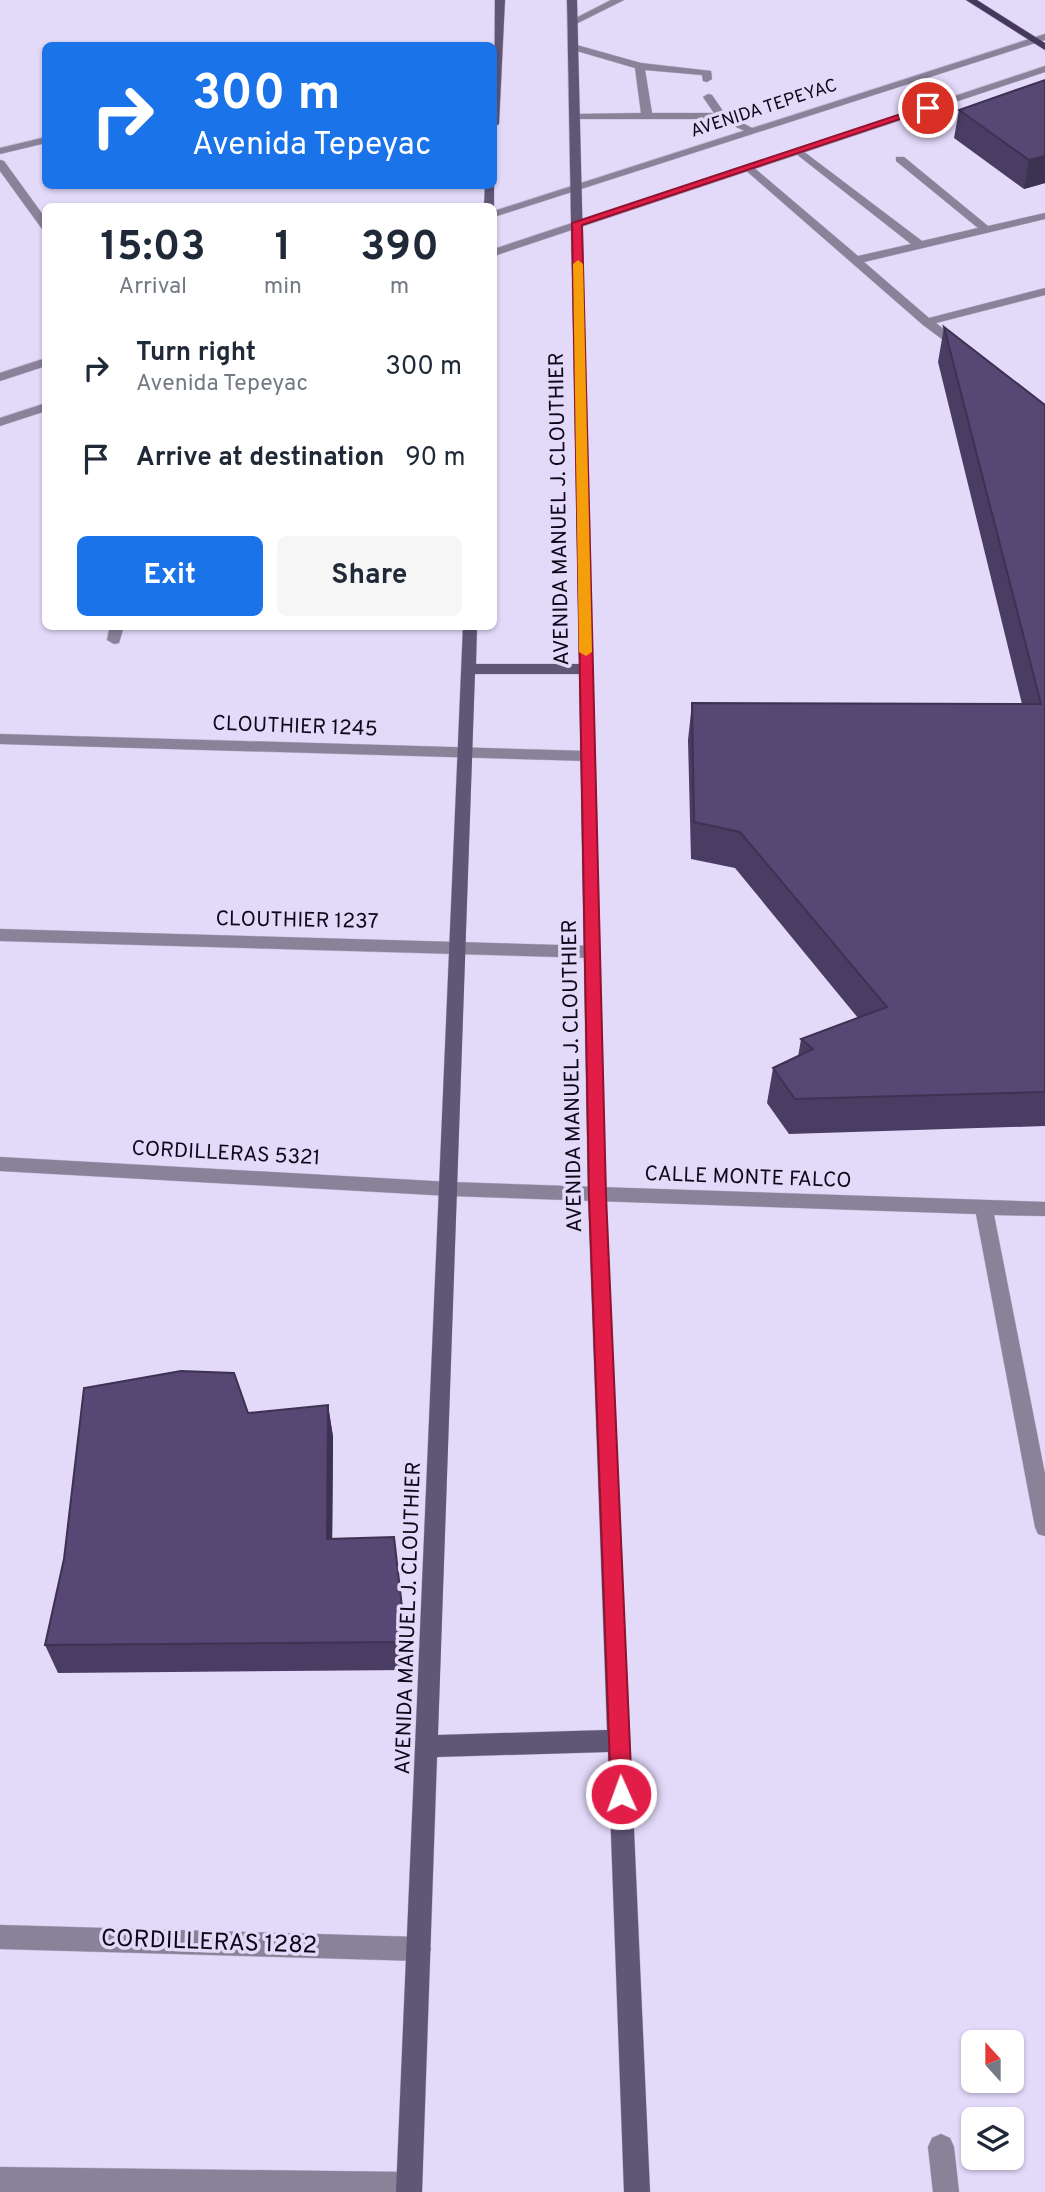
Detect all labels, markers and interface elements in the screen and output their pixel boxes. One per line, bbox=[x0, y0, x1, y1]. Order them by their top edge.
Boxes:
text: 300 m bbox=[192, 65, 340, 127]
icon: right bbox=[77, 70, 168, 161]
street label: AVENIDA TEPEYAC bbox=[688, 74, 840, 144]
pin bbox=[898, 78, 958, 138]
icon: arrive bbox=[909, 89, 947, 127]
text: Avenida Tepeyac bbox=[192, 126, 431, 166]
text: 15:03 bbox=[100, 222, 206, 275]
text: 1 bbox=[274, 222, 291, 275]
text: 390 bbox=[360, 222, 439, 275]
text: Arrival bbox=[119, 273, 187, 302]
text: min bbox=[264, 273, 302, 302]
text: m bbox=[390, 273, 409, 302]
text: Turn right bbox=[136, 337, 256, 370]
icon: right bbox=[77, 349, 115, 387]
text: 300 m bbox=[385, 351, 462, 384]
street label: AVENIDA MANUEL J. CLOUTHIER bbox=[544, 352, 576, 666]
text: Avenida Tepeyac bbox=[136, 370, 308, 399]
icon: arrive bbox=[77, 440, 115, 478]
text: Arrive at destination bbox=[136, 442, 384, 475]
text: 90 m bbox=[405, 442, 465, 475]
button: Exit bbox=[77, 536, 263, 616]
button: Share bbox=[277, 536, 462, 616]
street label: CLOUTHIER 1245 bbox=[212, 711, 378, 743]
street label: CLOUTHIER 1237 bbox=[215, 906, 379, 936]
street label: AVENIDA MANUEL J. CLOUTHIER bbox=[557, 919, 589, 1233]
street label: CORDILLERAS 5321 bbox=[131, 1136, 321, 1172]
street label: CALLE MONTE FALCO bbox=[644, 1161, 852, 1195]
street label: AVENIDA MANUEL J. CLOUTHIER bbox=[390, 1461, 428, 1775]
position arrow bbox=[584, 1757, 658, 1831]
street label: CORDILLERAS 1282 bbox=[100, 1924, 318, 1962]
north arrow bbox=[961, 2030, 1024, 2093]
map controls bbox=[961, 2030, 1024, 2170]
button: layers bbox=[961, 2107, 1024, 2170]

